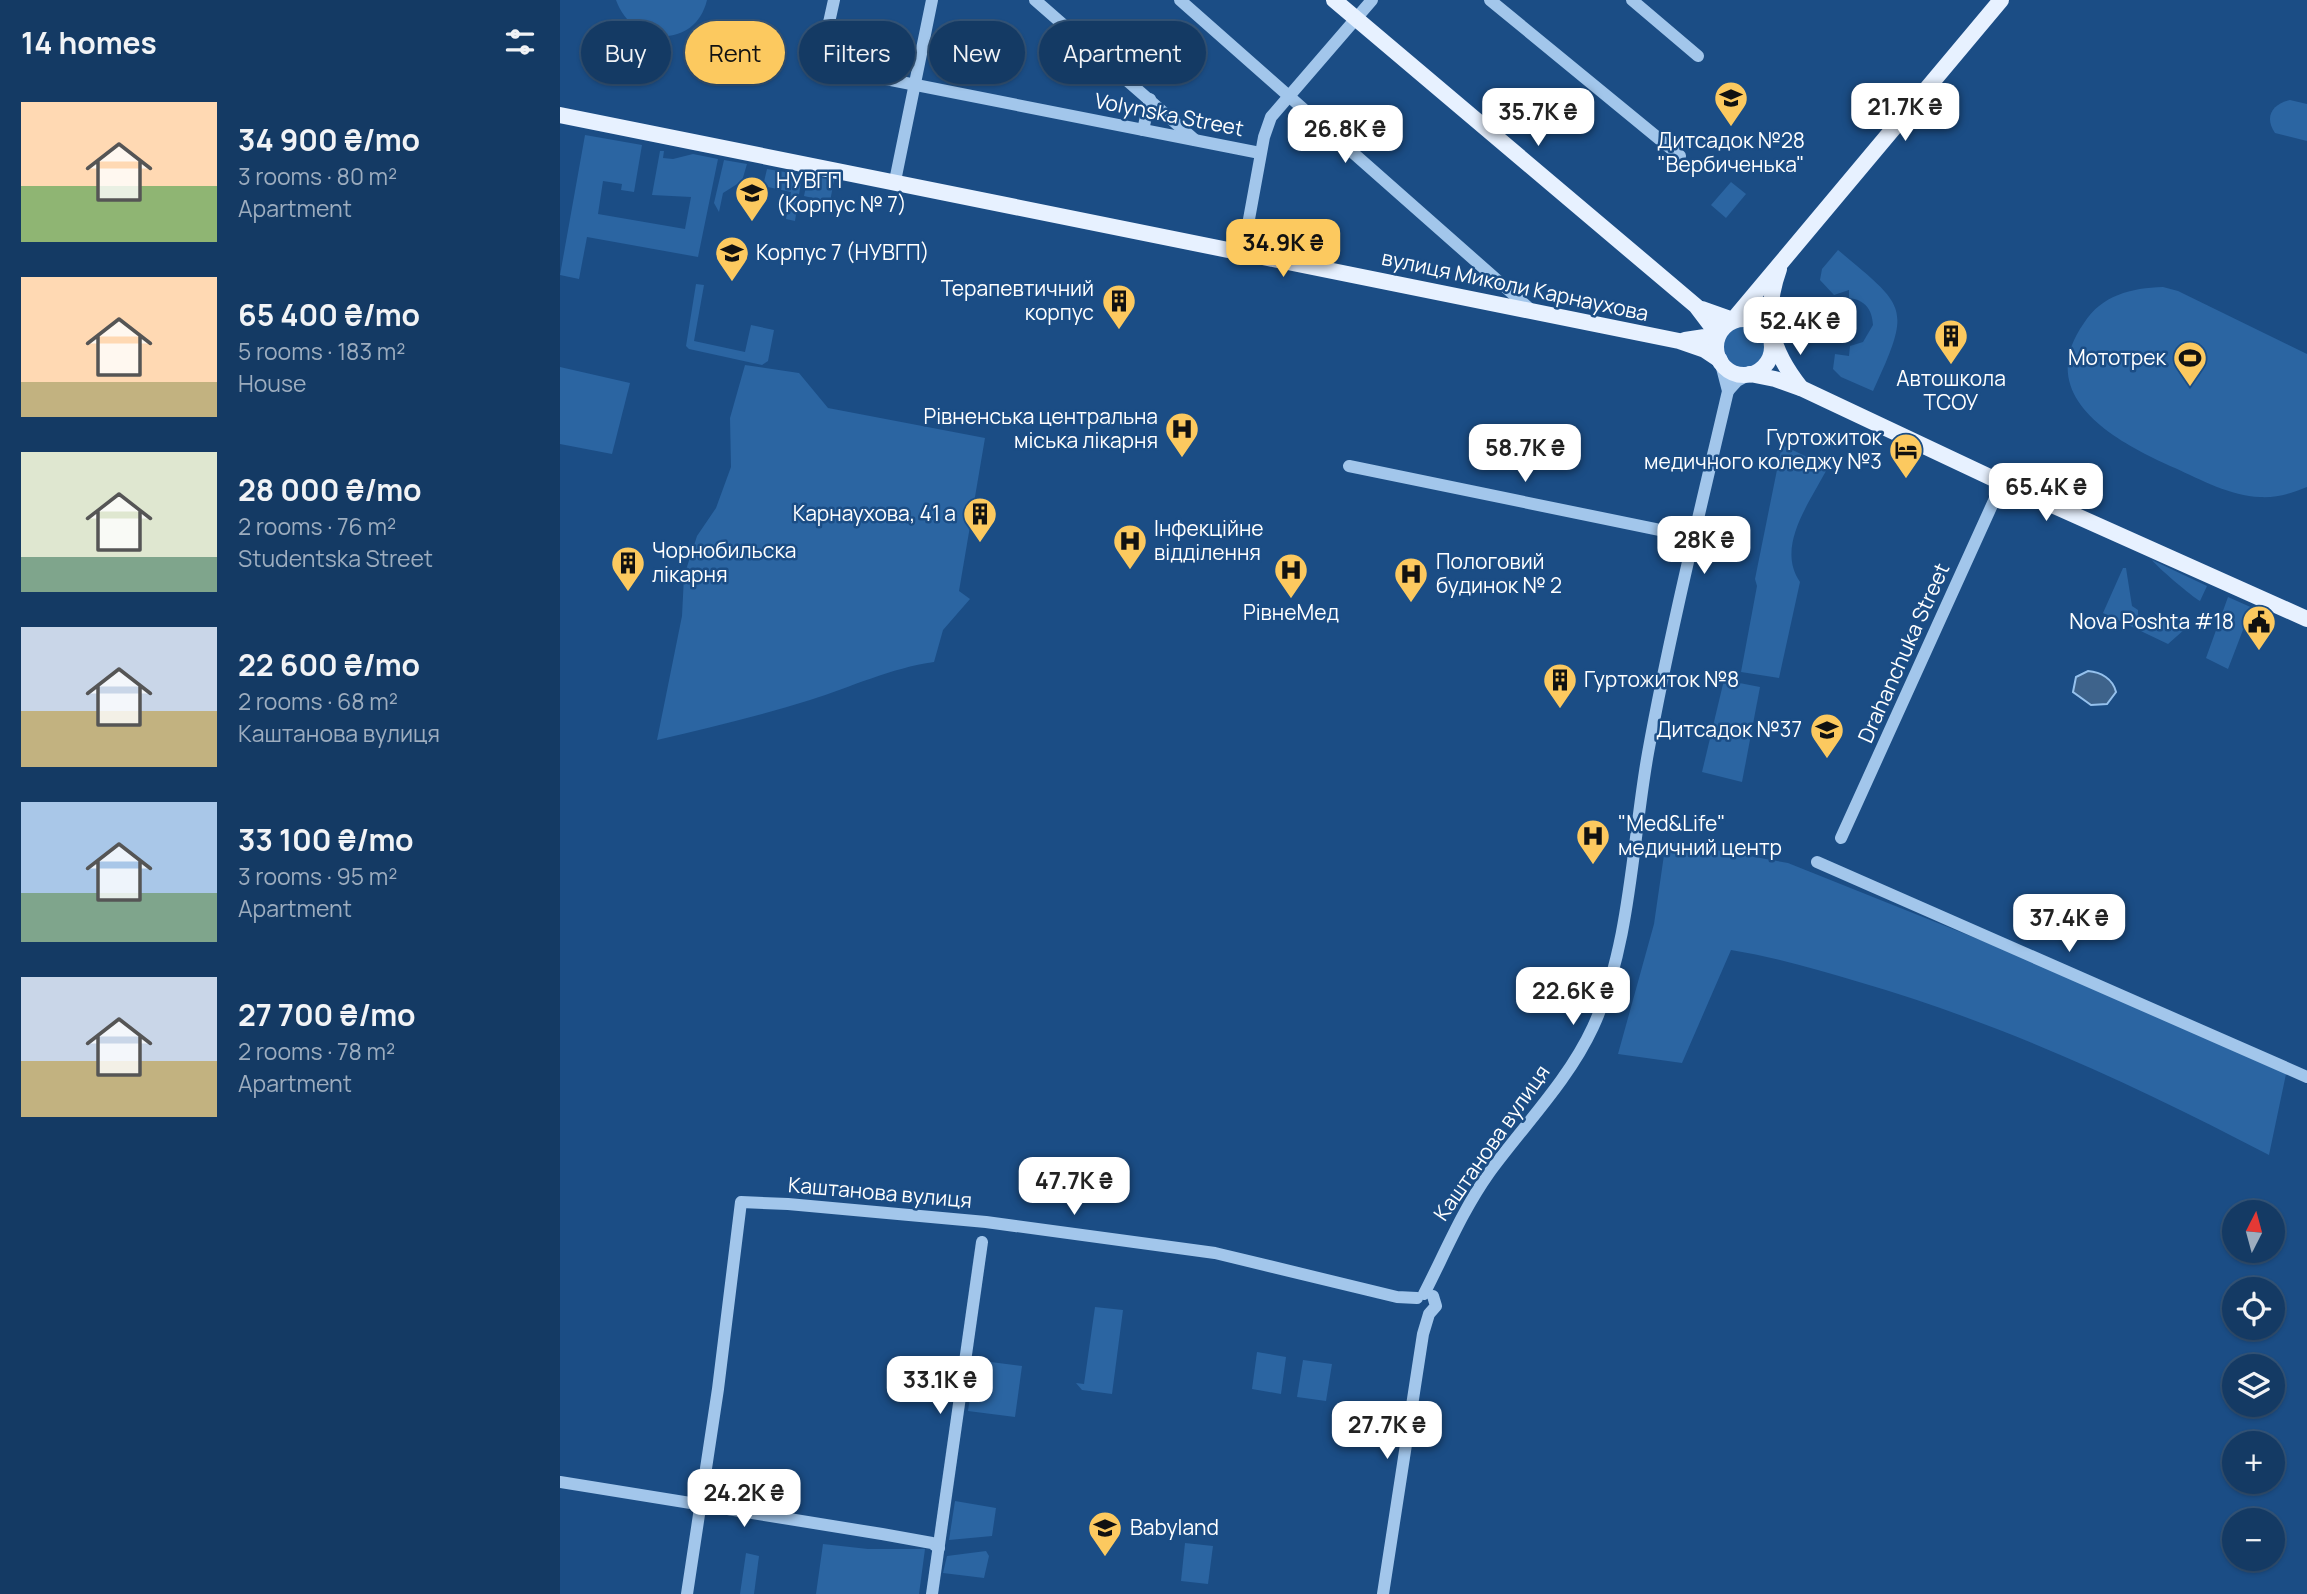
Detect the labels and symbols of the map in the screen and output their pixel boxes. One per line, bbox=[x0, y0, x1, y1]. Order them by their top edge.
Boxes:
school or university icon: Дитсадок №28 "Вербиченька" bbox=[1712, 79, 1750, 128]
pin: 21.7K ₴ bbox=[1840, 83, 1970, 143]
street label: Volynska Street bbox=[1092, 86, 1246, 142]
pin: 35.7K ₴ bbox=[1473, 88, 1603, 148]
pin: 26.8K ₴ bbox=[1280, 106, 1410, 165]
place label: Дитсадок №28 "Вербиченька" bbox=[1657, 126, 1805, 178]
place label: НУВГП (Корпус № 7) bbox=[776, 166, 907, 218]
school or university icon: НУВГП (Корпус № 7) bbox=[733, 174, 771, 223]
pin: 34.9K ₴ bbox=[1218, 219, 1348, 279]
school or university icon: Корпус 7 (НУВГП) bbox=[713, 234, 751, 283]
place label: Корпус 7 (НУВГП) bbox=[756, 238, 930, 266]
street label: вулиця Миколи Карнаухова bbox=[1379, 243, 1651, 327]
place label: Терапевтичний корпус bbox=[941, 274, 1094, 326]
building icon: Терапевтичний корпус bbox=[1100, 282, 1138, 331]
pin: 52.4K ₴ bbox=[1735, 298, 1865, 357]
building icon: Автошкола ТСОУ bbox=[1932, 317, 1970, 366]
sports icon: Мототрек bbox=[2171, 339, 2209, 388]
place label: Мототрек bbox=[2068, 343, 2167, 371]
place label: Автошкола ТСОУ bbox=[1896, 364, 2006, 416]
place label: Рівненська центральна міська лікарня bbox=[923, 402, 1158, 454]
hospital icon: Рівненська центральна міська лікарня bbox=[1163, 410, 1201, 459]
place label: Гуртожиток медичного коледжу №3 bbox=[1644, 423, 1883, 475]
pin: 58.7K ₴ bbox=[1460, 424, 1590, 484]
hotel icon: Гуртожиток медичного коледжу №3 bbox=[1887, 431, 1925, 480]
pin: 65.4K ₴ bbox=[1981, 463, 2111, 523]
building icon: Карнаухова, 41 а bbox=[961, 495, 999, 544]
place label: Карнаухова, 41 а bbox=[793, 499, 956, 527]
place label: Інфекційне відділення bbox=[1154, 514, 1264, 566]
pin: 28K ₴ bbox=[1655, 516, 1753, 576]
hospital icon: Інфекційне відділення bbox=[1111, 522, 1149, 571]
place label: Чорнобильска лікарня bbox=[652, 536, 796, 588]
building icon: Чорнобильска лікарня bbox=[609, 544, 647, 593]
place label: Пологовий будинок № 2 bbox=[1436, 547, 1562, 599]
hospital icon: РівнеМед bbox=[1272, 551, 1310, 600]
hospital icon: Пологовий будинок № 2 bbox=[1392, 555, 1430, 604]
street label: Drahanchuka Street bbox=[1851, 558, 1955, 747]
place label: РівнеМед bbox=[1243, 598, 1339, 626]
public building icon: Nova Poshta #18 bbox=[2240, 603, 2278, 652]
place label: Nova Poshta #18 bbox=[2069, 607, 2234, 635]
building icon: Гуртожиток №8 bbox=[1541, 661, 1579, 710]
place label: Гуртожиток №8 bbox=[1584, 665, 1739, 693]
school or university icon: Дитсадок №37 bbox=[1808, 711, 1846, 760]
place label: Дитсадок №37 bbox=[1656, 715, 1802, 743]
place label: "Med&Life" медичний центр bbox=[1618, 809, 1782, 861]
hospital icon: "Med&Life" медичний центр bbox=[1574, 817, 1612, 866]
pin: 37.4K ₴ bbox=[2004, 894, 2134, 954]
pin: 22.6K ₴ bbox=[1508, 968, 1638, 1027]
street label: Каштанова вулиця bbox=[1427, 1059, 1556, 1226]
pin: 47.7K ₴ bbox=[1009, 1158, 1139, 1217]
street label: Каштанова вулиця bbox=[787, 1170, 973, 1214]
north arrow bbox=[2222, 1200, 2286, 1264]
pin: 33.1K ₴ bbox=[875, 1356, 1005, 1416]
pin: 27.7K ₴ bbox=[1322, 1402, 1452, 1461]
pin: 24.2K ₴ bbox=[679, 1470, 809, 1529]
school or university icon: Babyland bbox=[1086, 1509, 1124, 1558]
place label: Babyland bbox=[1130, 1513, 1219, 1541]

